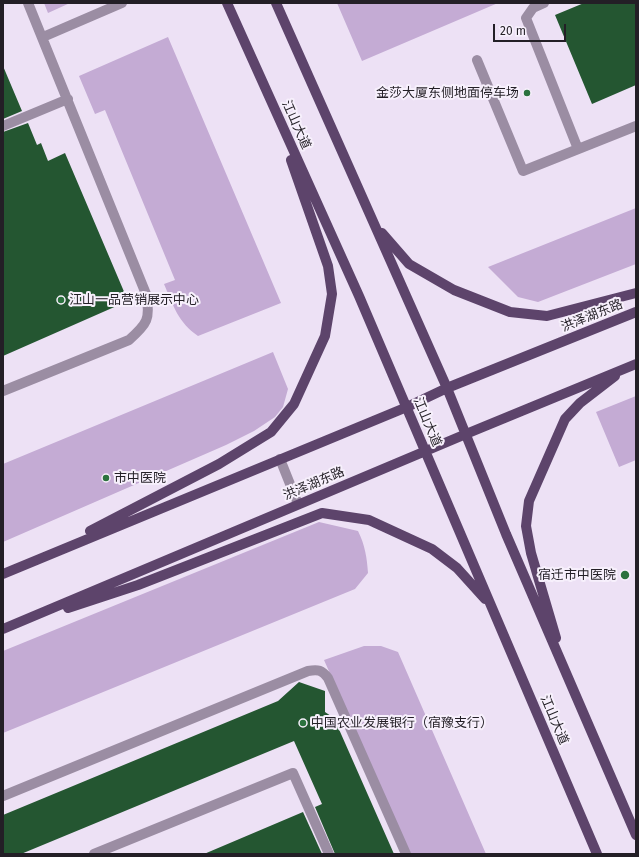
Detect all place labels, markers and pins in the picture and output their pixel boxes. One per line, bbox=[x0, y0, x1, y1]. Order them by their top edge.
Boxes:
place label: 金莎大厦东侧地面停车场 bbox=[376, 85, 519, 101]
marker: 金莎大厦东侧地面停车场 bbox=[522, 88, 532, 98]
place label: 江山一品营销展示中心 bbox=[69, 292, 199, 308]
marker: 江山一品营销展示中心 bbox=[56, 295, 66, 305]
place label: 市中医院 bbox=[114, 470, 166, 486]
marker: 市中医院 bbox=[101, 473, 111, 483]
place label: 宿迁市中医院 bbox=[538, 567, 616, 583]
marker: 宿迁市中医院 bbox=[619, 569, 631, 581]
place label: 中国农业发展银行（宿豫支行） bbox=[311, 715, 493, 731]
marker: 中国农业发展银行（宿豫支行） bbox=[298, 718, 308, 728]

